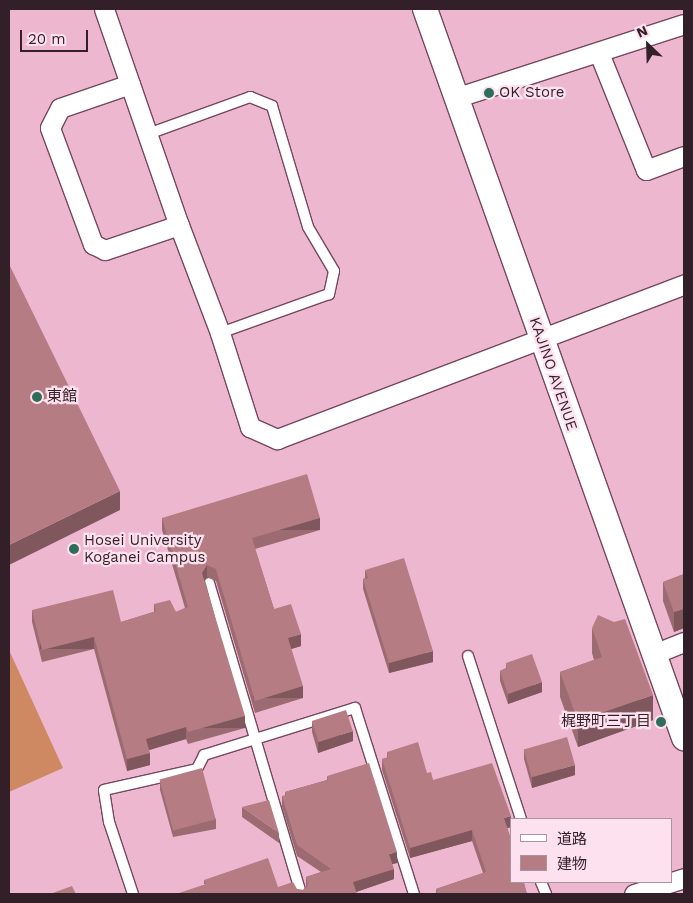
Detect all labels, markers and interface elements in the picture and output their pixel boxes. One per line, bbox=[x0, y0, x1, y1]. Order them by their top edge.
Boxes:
scale bar bbox=[22, 20, 90, 52]
north arrow bbox=[623, 20, 673, 70]
text: N bbox=[634, 22, 650, 41]
text: 20 m bbox=[28, 30, 66, 48]
place label: OK Store bbox=[499, 84, 565, 102]
marker: OK Store bbox=[483, 87, 495, 99]
street label: KAJINO AVENUE bbox=[525, 315, 581, 433]
place label: 東館 bbox=[47, 388, 77, 406]
marker: 東館 bbox=[31, 391, 43, 403]
place label: Hosei University Koganei Campus bbox=[84, 531, 205, 566]
marker: Hosei University Koganei Campus bbox=[68, 543, 80, 555]
place label: 梶野町三丁目 bbox=[561, 713, 651, 731]
marker: 梶野町三丁目 bbox=[655, 716, 667, 728]
legend bbox=[510, 818, 673, 883]
text: 道路 bbox=[557, 830, 587, 848]
text: 建物 bbox=[557, 855, 587, 873]

